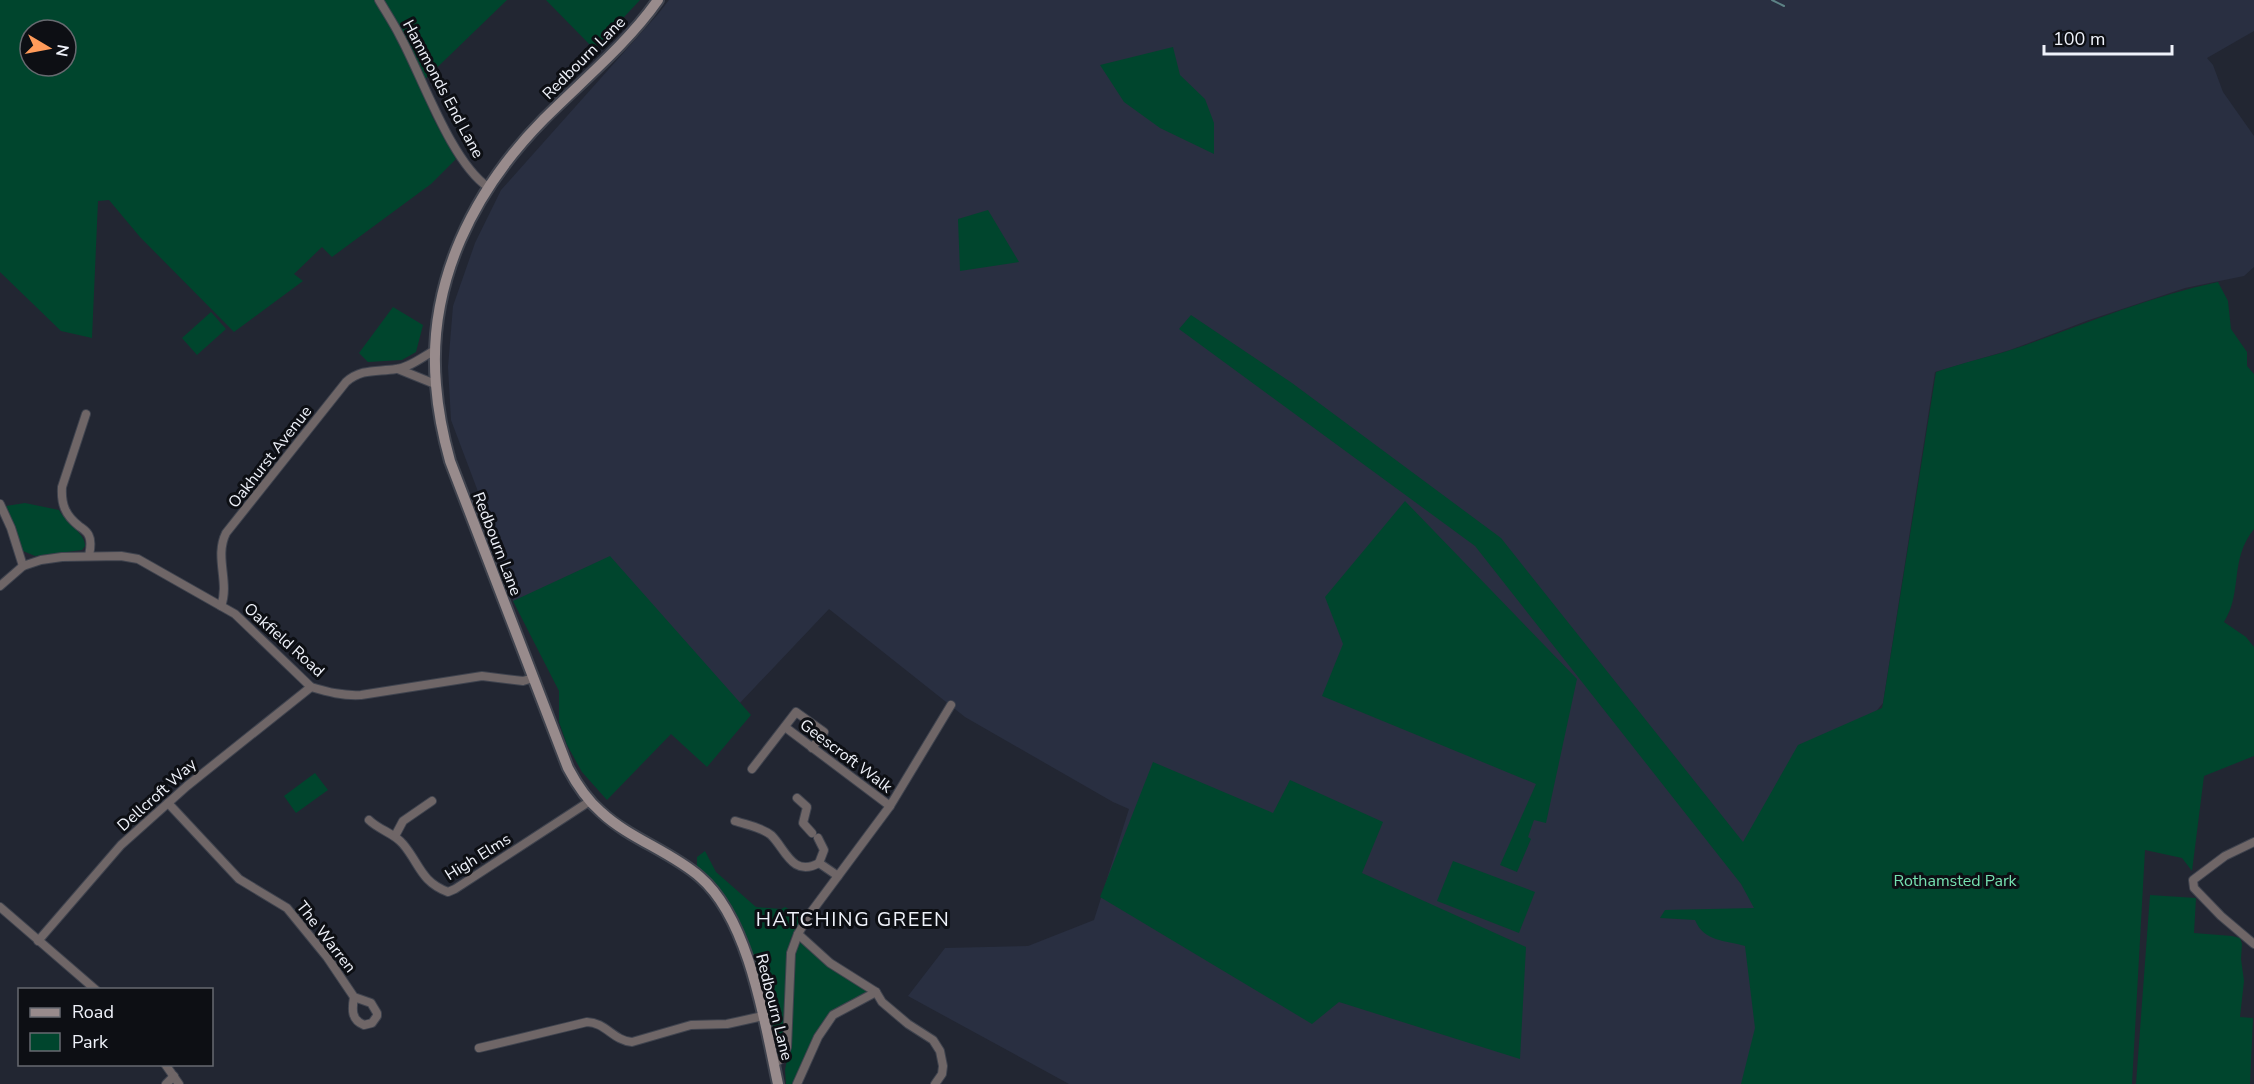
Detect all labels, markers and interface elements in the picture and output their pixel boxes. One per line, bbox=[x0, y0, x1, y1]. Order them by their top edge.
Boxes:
street label: Redbourn Lane bbox=[538, 12, 630, 104]
street label: Hammonds End Lane bbox=[397, 16, 489, 162]
north arrow bbox=[18, 18, 78, 78]
scale bar bbox=[2044, 18, 2172, 56]
text: 100 m bbox=[2053, 27, 2105, 51]
text: N bbox=[50, 43, 74, 58]
street label: Oakhurst Avenue bbox=[223, 401, 317, 513]
street label: Redbourn Lane bbox=[467, 489, 527, 599]
street label: Oakfield Road bbox=[239, 598, 329, 682]
street label: Geescroft Walk bbox=[795, 714, 898, 799]
street label: Dellcroft Way bbox=[113, 753, 202, 837]
street label: High Elms bbox=[441, 828, 515, 886]
park label: Rothamsted Park bbox=[1893, 870, 2018, 892]
street label: The Warren bbox=[291, 897, 361, 977]
district label: HATCHING GREEN bbox=[756, 906, 950, 933]
street label: Redbourn Lane bbox=[750, 951, 798, 1063]
legend bbox=[18, 988, 213, 1066]
text: Road bbox=[72, 1000, 114, 1024]
text: Park bbox=[72, 1030, 109, 1054]

